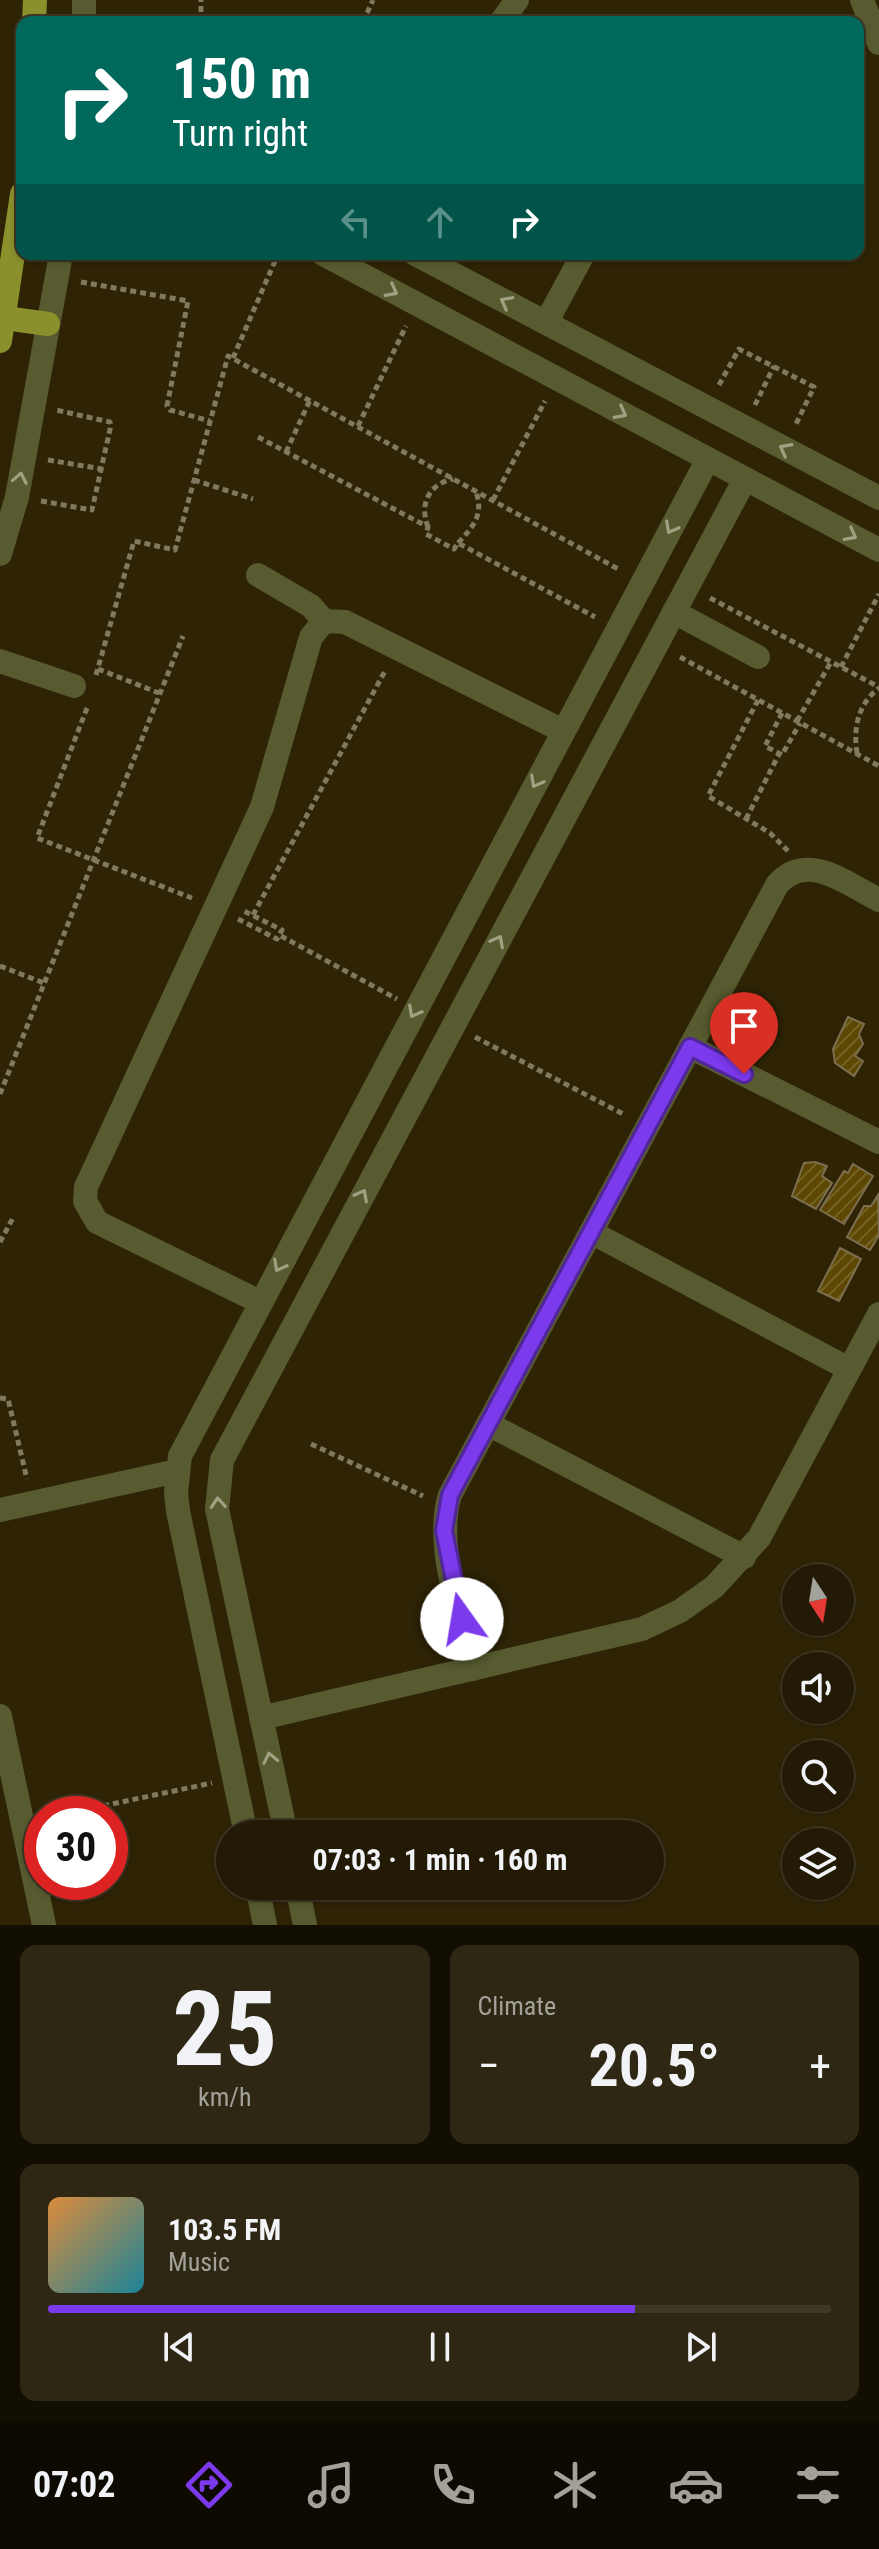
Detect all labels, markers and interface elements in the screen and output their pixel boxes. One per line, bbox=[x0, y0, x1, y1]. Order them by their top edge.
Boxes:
text: 150 m bbox=[172, 46, 311, 112]
icon: right bbox=[40, 48, 144, 152]
text: Turn right bbox=[172, 113, 308, 155]
icon: left bbox=[334, 200, 378, 244]
icon: ahead bbox=[418, 200, 462, 244]
icon: right bbox=[502, 200, 546, 244]
one-way arrow bbox=[384, 281, 398, 296]
one-way arrow bbox=[499, 296, 514, 311]
one-way arrow bbox=[613, 403, 627, 419]
one-way arrow bbox=[780, 443, 794, 459]
one-way arrow bbox=[11, 472, 28, 485]
one-way arrow bbox=[665, 519, 681, 534]
one-way arrow bbox=[843, 526, 857, 541]
one-way arrow bbox=[530, 774, 545, 789]
one-way arrow bbox=[489, 934, 504, 949]
pin bbox=[710, 992, 778, 1074]
one-way arrow bbox=[408, 1003, 423, 1018]
icon: arrive bbox=[722, 1004, 766, 1048]
one-way arrow bbox=[352, 1189, 368, 1203]
one-way arrow bbox=[273, 1258, 288, 1273]
one-way arrow bbox=[210, 1496, 227, 1509]
north arrow bbox=[782, 1564, 854, 1636]
map controls bbox=[782, 1564, 854, 1900]
position arrow bbox=[420, 1577, 504, 1661]
button: sound bbox=[782, 1652, 854, 1724]
button: search bbox=[782, 1740, 854, 1812]
one-way arrow bbox=[262, 1751, 279, 1765]
speed limit sign: 30 bbox=[24, 1796, 128, 1900]
button: layers bbox=[782, 1828, 854, 1900]
text: 07:03 · 1 min · 160 m bbox=[313, 1842, 567, 1877]
text: 25 bbox=[172, 1969, 277, 2090]
text: Climate bbox=[478, 1991, 556, 2021]
text: 20.5° bbox=[588, 2030, 720, 2101]
text: − bbox=[478, 2040, 500, 2092]
text: + bbox=[809, 2040, 831, 2092]
text: km/h bbox=[198, 2082, 252, 2112]
text: 103.5 FM bbox=[168, 2212, 281, 2247]
text: Music bbox=[168, 2247, 230, 2277]
icon: previous bbox=[157, 2325, 201, 2369]
icon: pause bbox=[418, 2325, 462, 2369]
icon: next bbox=[679, 2325, 723, 2369]
icon: directions bbox=[181, 2457, 237, 2513]
icon: music bbox=[303, 2457, 359, 2513]
icon: phone bbox=[425, 2457, 481, 2513]
icon: climate bbox=[547, 2457, 603, 2513]
icon: car bbox=[668, 2457, 724, 2513]
icon: filters bbox=[790, 2457, 846, 2513]
text: 07:02 bbox=[33, 2464, 116, 2506]

